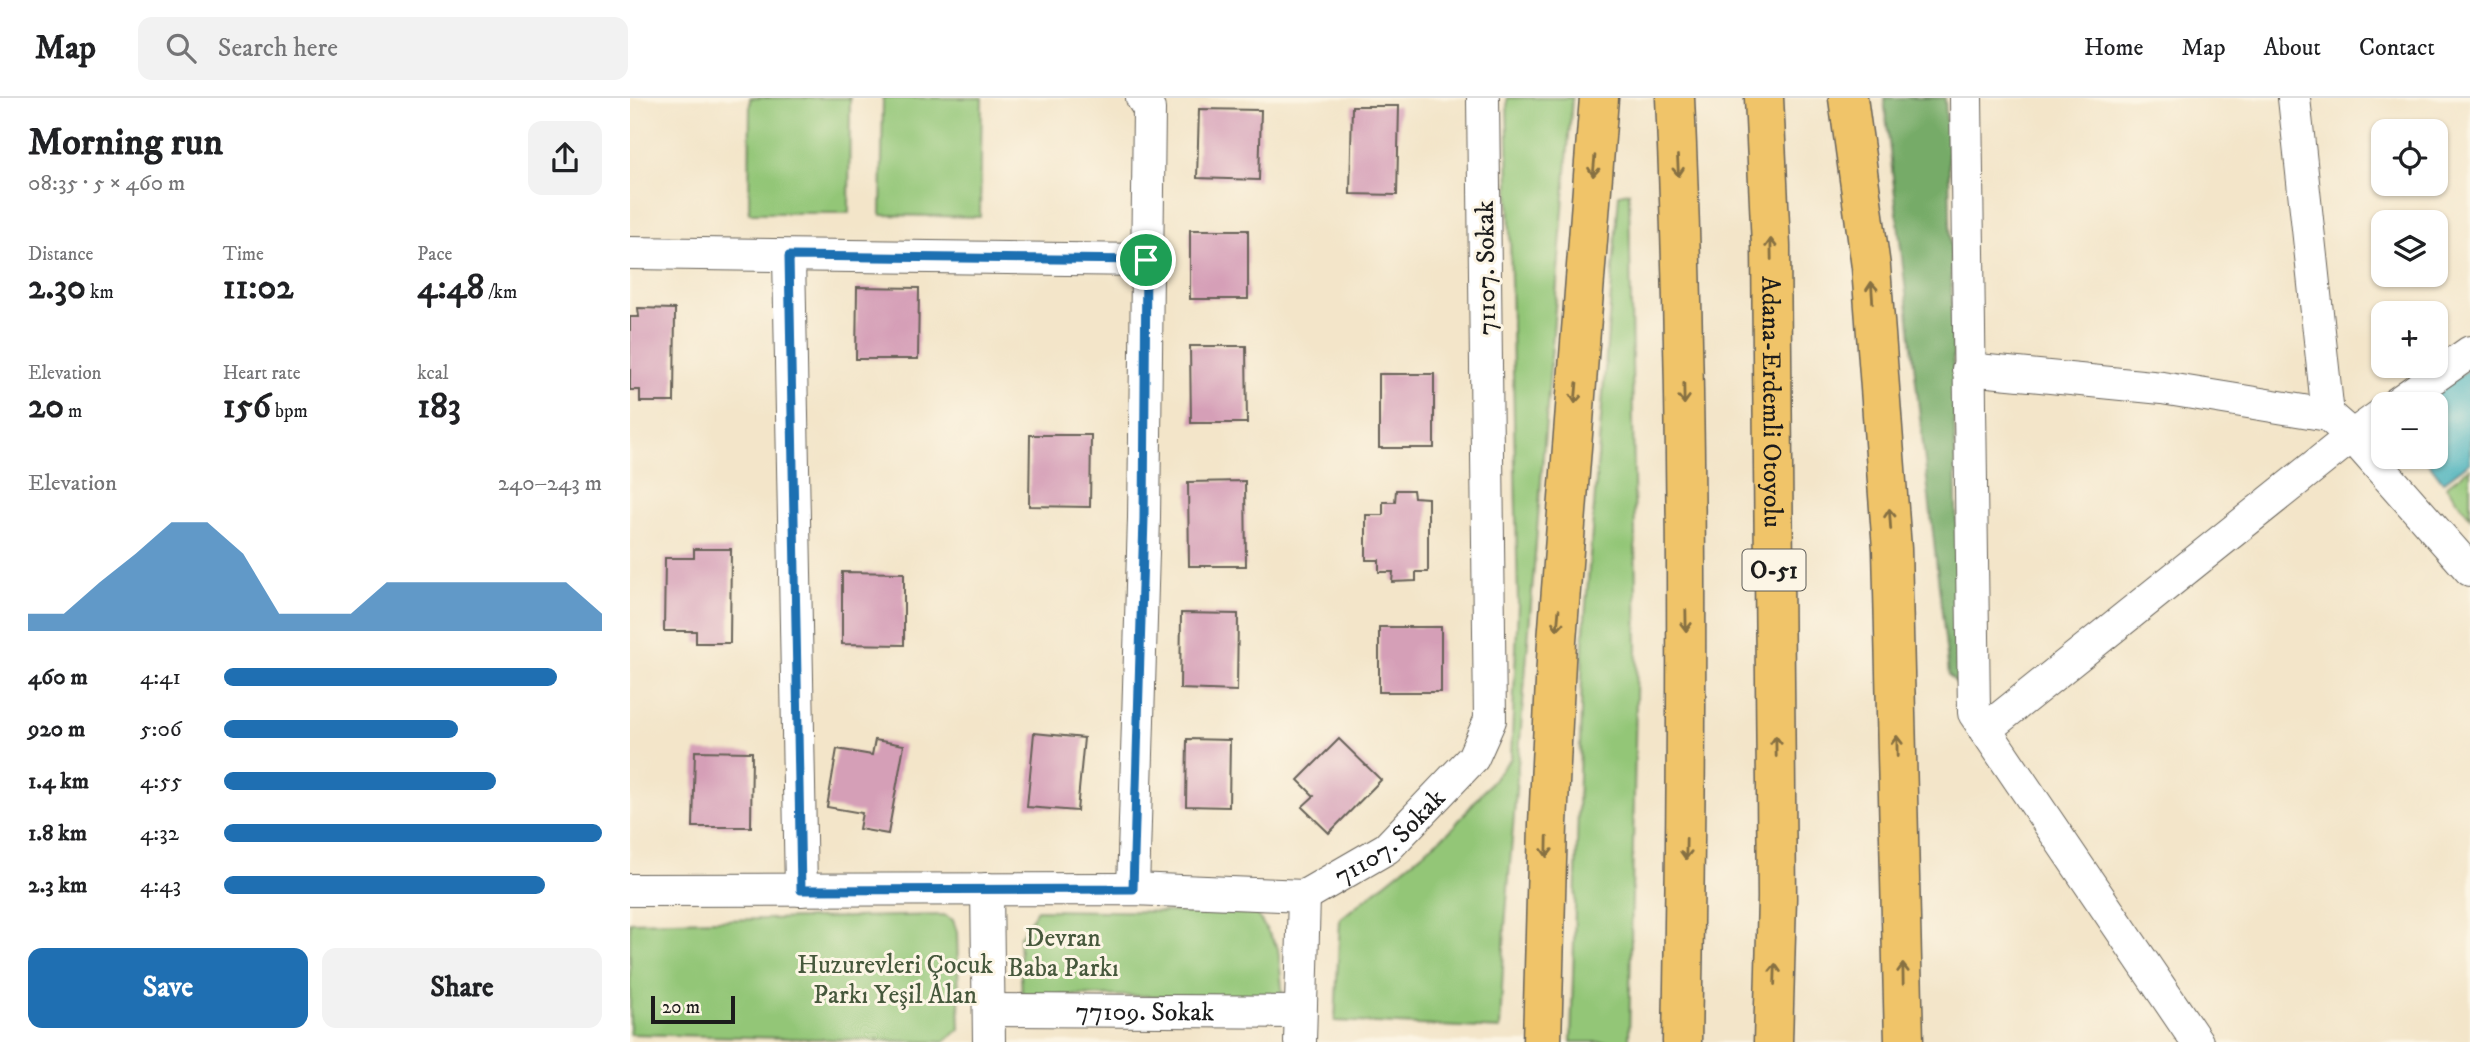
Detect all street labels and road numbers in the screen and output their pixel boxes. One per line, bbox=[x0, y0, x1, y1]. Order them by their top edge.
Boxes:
street label: 71107. Sokak bbox=[1469, 200, 1504, 336]
street label: Adana-Erdemli Otoyolu bbox=[1753, 276, 1789, 528]
road number: O-51 bbox=[1742, 550, 1806, 590]
street label: 71107. Sokak bbox=[1329, 782, 1453, 893]
street label: 77109. Sokak bbox=[1076, 996, 1215, 1029]

